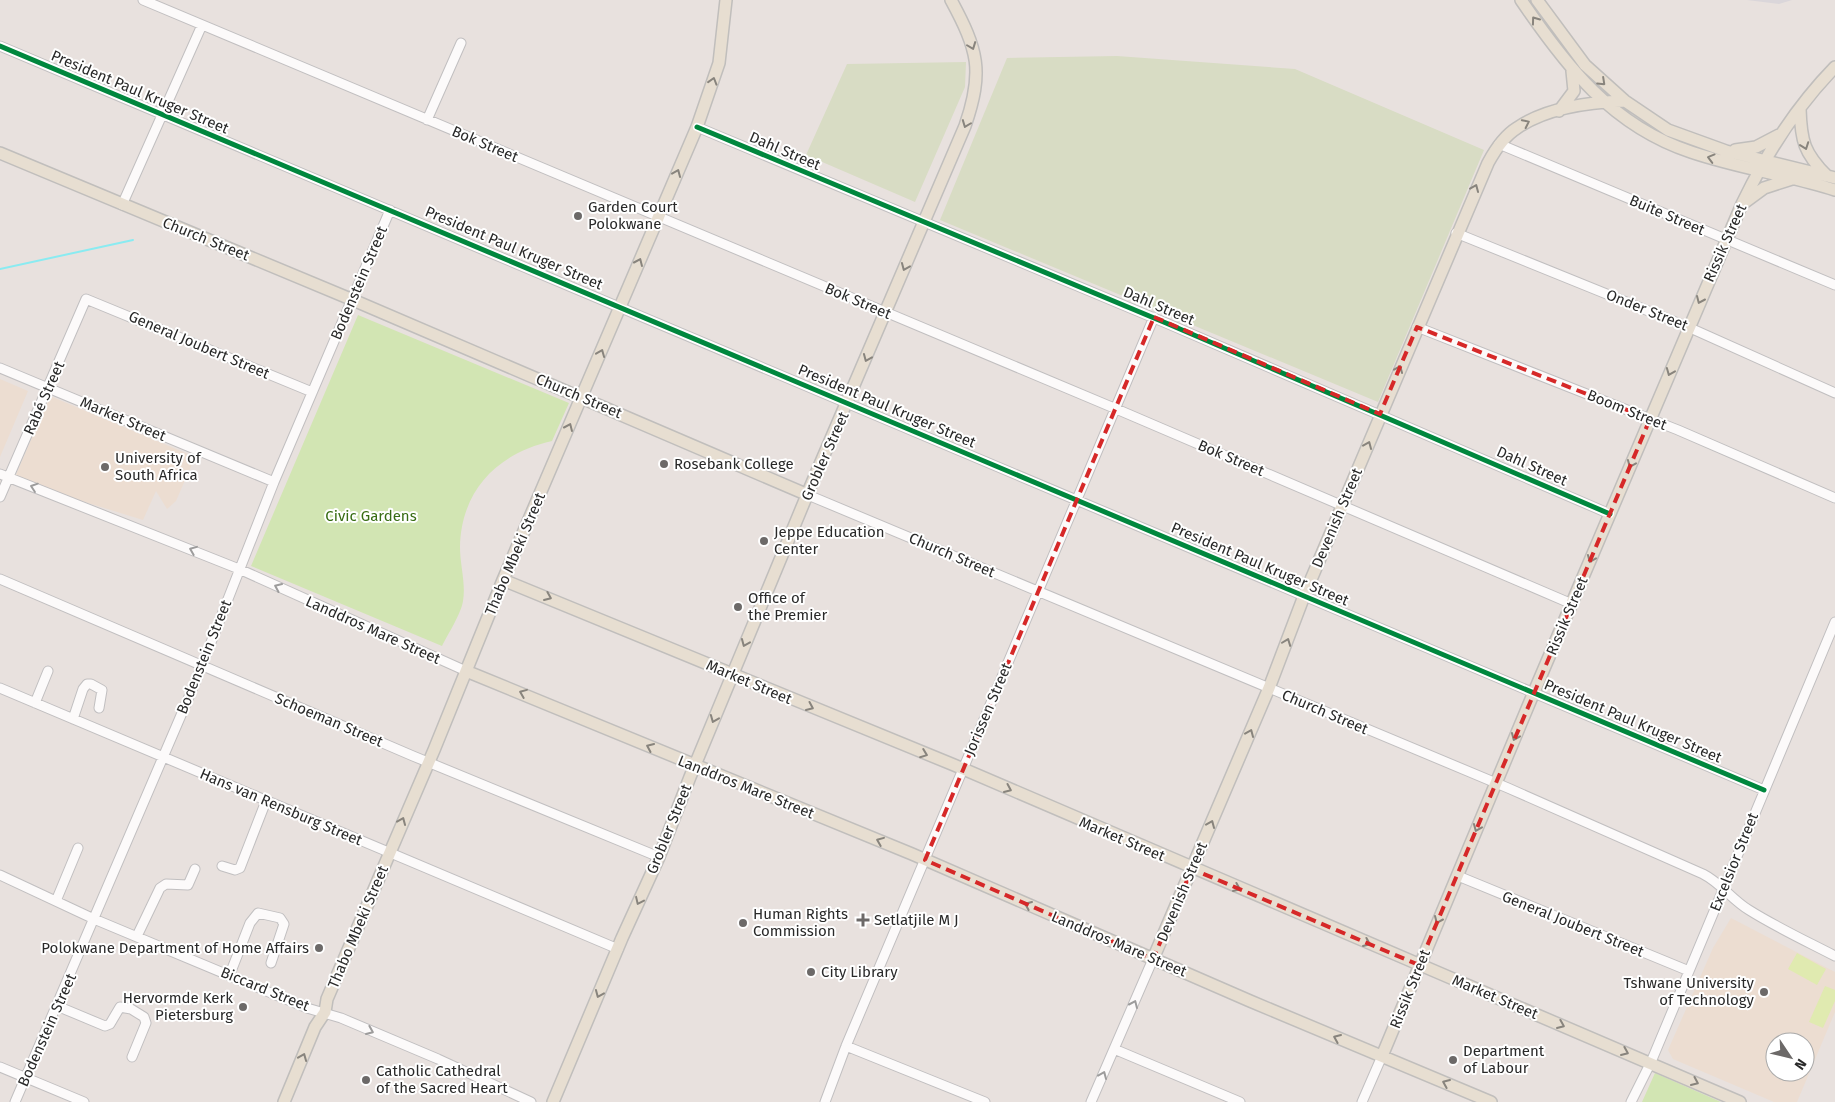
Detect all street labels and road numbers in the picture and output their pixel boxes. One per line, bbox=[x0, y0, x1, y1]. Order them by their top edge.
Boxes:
street label: President Paul Kruger Street bbox=[48, 46, 232, 138]
street label: Bok Street bbox=[449, 122, 521, 166]
street label: Dahl Street bbox=[747, 128, 824, 174]
street label: Buite Street bbox=[1627, 191, 1708, 239]
street label: Rissik Street bbox=[1700, 201, 1750, 285]
street label: President Paul Kruger Street bbox=[422, 202, 606, 294]
street label: Church Street bbox=[160, 213, 252, 265]
street label: Bodenstein Street bbox=[327, 223, 391, 343]
street label: Bok Street bbox=[822, 279, 894, 323]
street label: Dahl Street bbox=[1121, 283, 1198, 329]
street label: Onder Street bbox=[1603, 285, 1691, 335]
street label: General Joubert Street bbox=[126, 307, 273, 383]
street label: Rabé Street bbox=[20, 358, 68, 438]
street label: President Paul Kruger Street bbox=[795, 360, 979, 452]
street label: Church Street bbox=[533, 370, 625, 422]
street label: Boom Street bbox=[1585, 386, 1670, 434]
street label: Market Street bbox=[77, 393, 169, 445]
street label: Grobler Street bbox=[797, 408, 853, 503]
street label: Bok Street bbox=[1195, 436, 1267, 480]
street label: Dahl Street bbox=[1494, 442, 1571, 490]
street label: Devenish Street bbox=[1308, 465, 1366, 571]
street label: Thabo Mbeki Street bbox=[481, 489, 549, 618]
street label: President Paul Kruger Street bbox=[1168, 518, 1352, 610]
street label: Church Street bbox=[906, 529, 998, 581]
street label: Rissik Street bbox=[1542, 573, 1592, 658]
street label: Landdros Mare Street bbox=[303, 592, 444, 668]
street label: Bodenstein Street bbox=[173, 597, 235, 717]
street label: Market Street bbox=[703, 656, 795, 708]
street label: Jorissen Street bbox=[960, 659, 1016, 758]
street label: President Paul Kruger Street bbox=[1541, 675, 1725, 767]
street label: Church Street bbox=[1279, 686, 1371, 738]
street label: Schoeman Street bbox=[272, 689, 386, 751]
street label: Landdros Mare Street bbox=[675, 751, 817, 823]
street label: Hans van Rensburg Street bbox=[197, 765, 365, 850]
street label: Grobler Street bbox=[643, 781, 695, 877]
street label: Excelsior Street bbox=[1706, 809, 1762, 914]
street label: Market Street bbox=[1076, 813, 1168, 865]
street label: Devenish Street bbox=[1153, 839, 1211, 945]
street label: Thabo Mbeki Street bbox=[324, 862, 392, 991]
street label: General Joubert Street bbox=[1499, 887, 1647, 961]
street label: Landdros Mare Street bbox=[1049, 907, 1190, 981]
street label: Rissik Street bbox=[1386, 946, 1434, 1031]
street label: Biccard Street bbox=[218, 963, 313, 1015]
street label: Bodenstein Street bbox=[14, 970, 80, 1089]
street label: Market Street bbox=[1449, 971, 1541, 1023]

